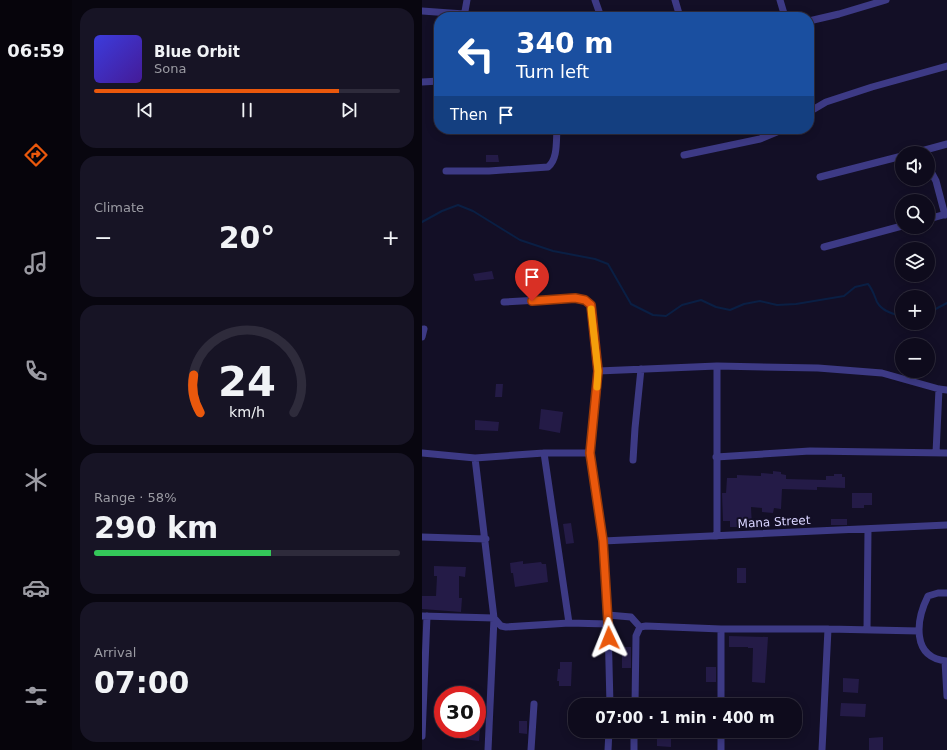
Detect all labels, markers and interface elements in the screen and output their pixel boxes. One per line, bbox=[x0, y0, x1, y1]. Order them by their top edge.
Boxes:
text: 340 m bbox=[516, 27, 613, 60]
icon: left bbox=[450, 28, 502, 80]
text: 06:59 bbox=[7, 40, 65, 61]
text: Blue Orbit bbox=[154, 43, 240, 61]
text: Sona bbox=[154, 61, 186, 76]
text: Turn left bbox=[516, 61, 589, 82]
icon: previous bbox=[134, 99, 156, 121]
icon: pause bbox=[236, 99, 258, 121]
icon: next bbox=[338, 99, 360, 121]
icon: arrive bbox=[495, 104, 517, 126]
text: Then bbox=[450, 106, 487, 124]
icon: directions bbox=[22, 141, 50, 169]
map controls bbox=[895, 146, 935, 378]
button: sound bbox=[895, 146, 935, 186]
button: search bbox=[895, 194, 935, 234]
text: Climate bbox=[94, 200, 144, 215]
text: 20° bbox=[219, 220, 275, 255]
text: − bbox=[94, 225, 112, 250]
text: + bbox=[382, 225, 400, 250]
button: layers bbox=[895, 242, 935, 282]
icon: music bbox=[22, 249, 50, 277]
pin bbox=[515, 260, 549, 301]
icon: arrive bbox=[521, 266, 543, 288]
button: + bbox=[895, 290, 935, 330]
button: − bbox=[895, 338, 935, 378]
icon: phone bbox=[22, 357, 50, 385]
text: 24 bbox=[218, 357, 276, 406]
text: km/h bbox=[229, 404, 265, 420]
icon: climate bbox=[22, 466, 50, 494]
text: Range · 58% bbox=[94, 490, 177, 505]
text: 290 km bbox=[94, 510, 218, 545]
street label: Mana Street bbox=[737, 513, 811, 531]
icon: car bbox=[22, 574, 50, 602]
position arrow bbox=[588, 617, 630, 659]
text: Arrival bbox=[94, 645, 136, 660]
text: 07:00 bbox=[94, 665, 190, 700]
icon: filters bbox=[22, 682, 50, 710]
speed limit sign: 30 bbox=[434, 686, 486, 738]
text: 07:00 · 1 min · 400 m bbox=[595, 709, 775, 727]

